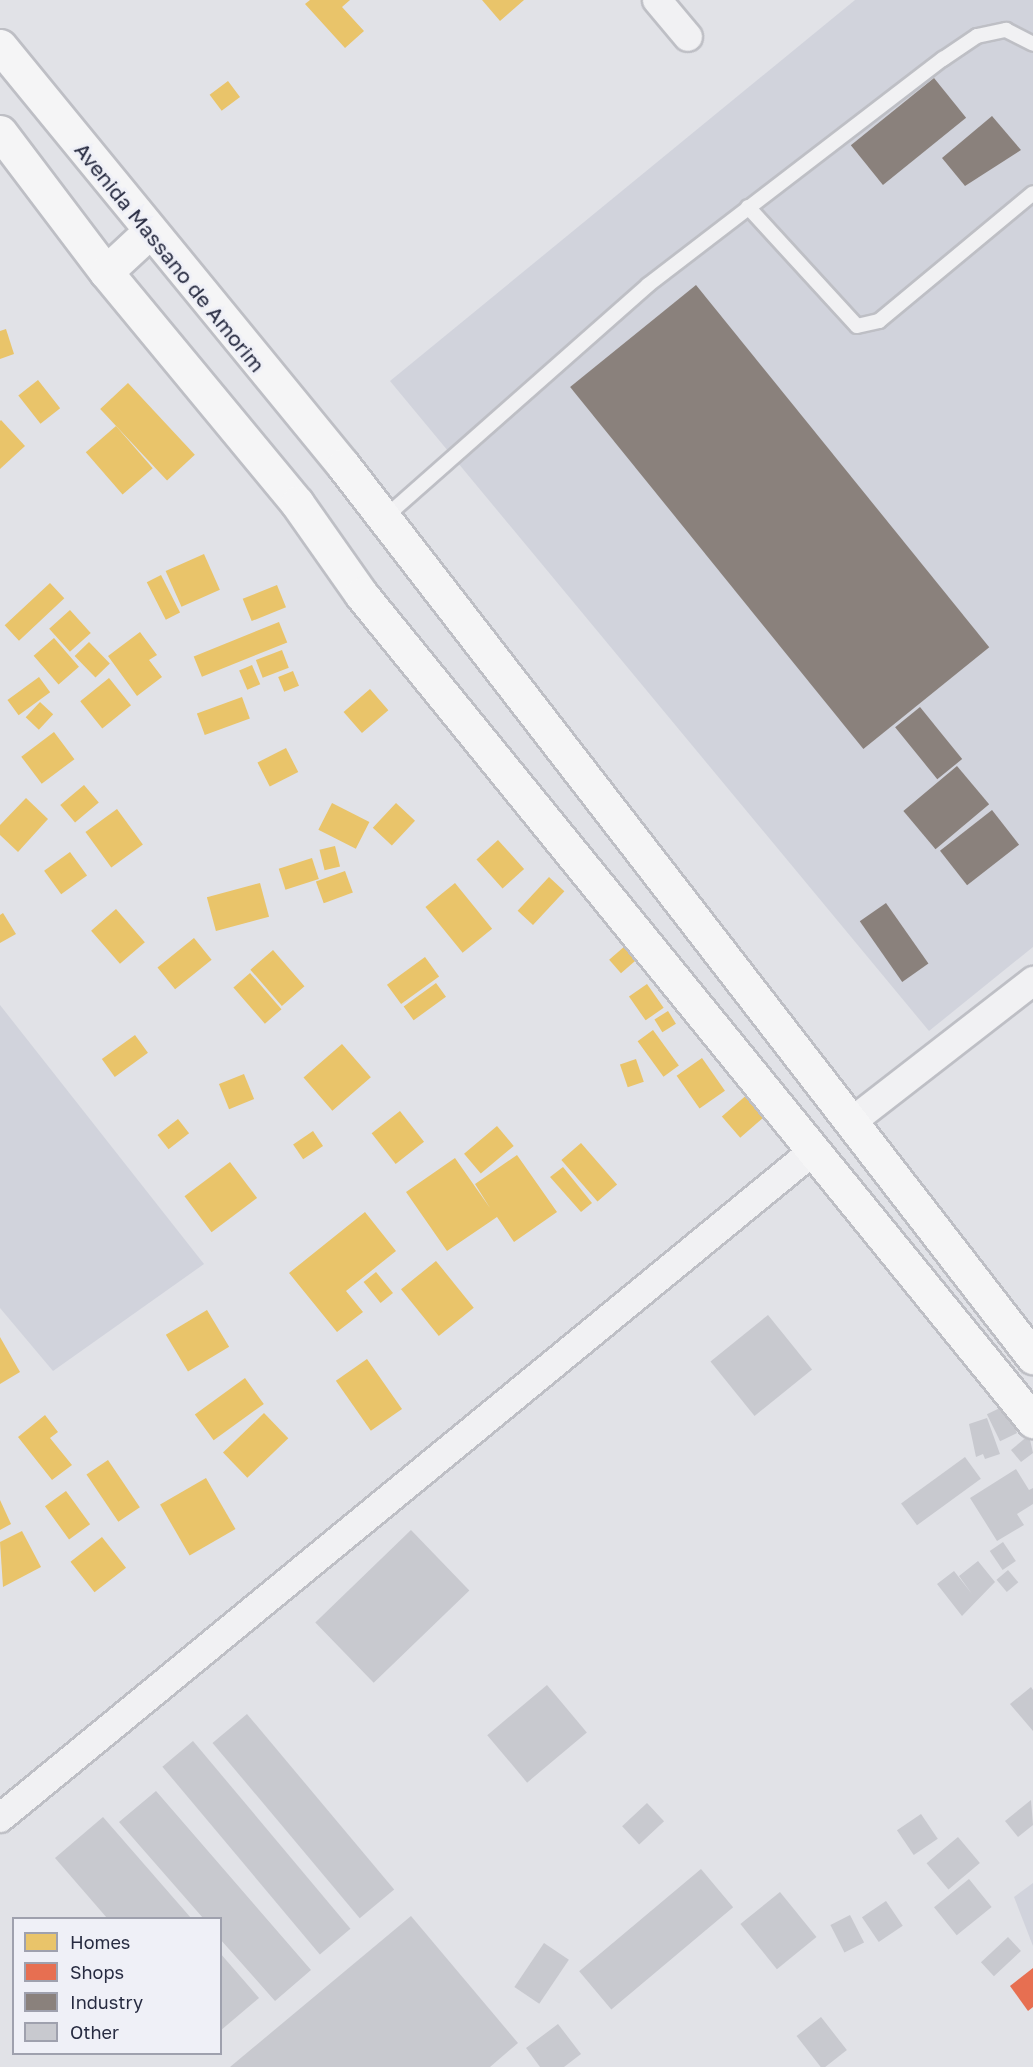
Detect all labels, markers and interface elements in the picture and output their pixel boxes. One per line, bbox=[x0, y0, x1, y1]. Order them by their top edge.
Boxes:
street label: Avenida Massano de Amorim bbox=[70, 137, 270, 377]
legend bbox=[12, 1917, 222, 2055]
text: Homes bbox=[70, 1931, 130, 1953]
text: Shops bbox=[70, 1961, 124, 1983]
text: Industry bbox=[70, 1991, 143, 2013]
text: Other bbox=[70, 2021, 119, 2043]

